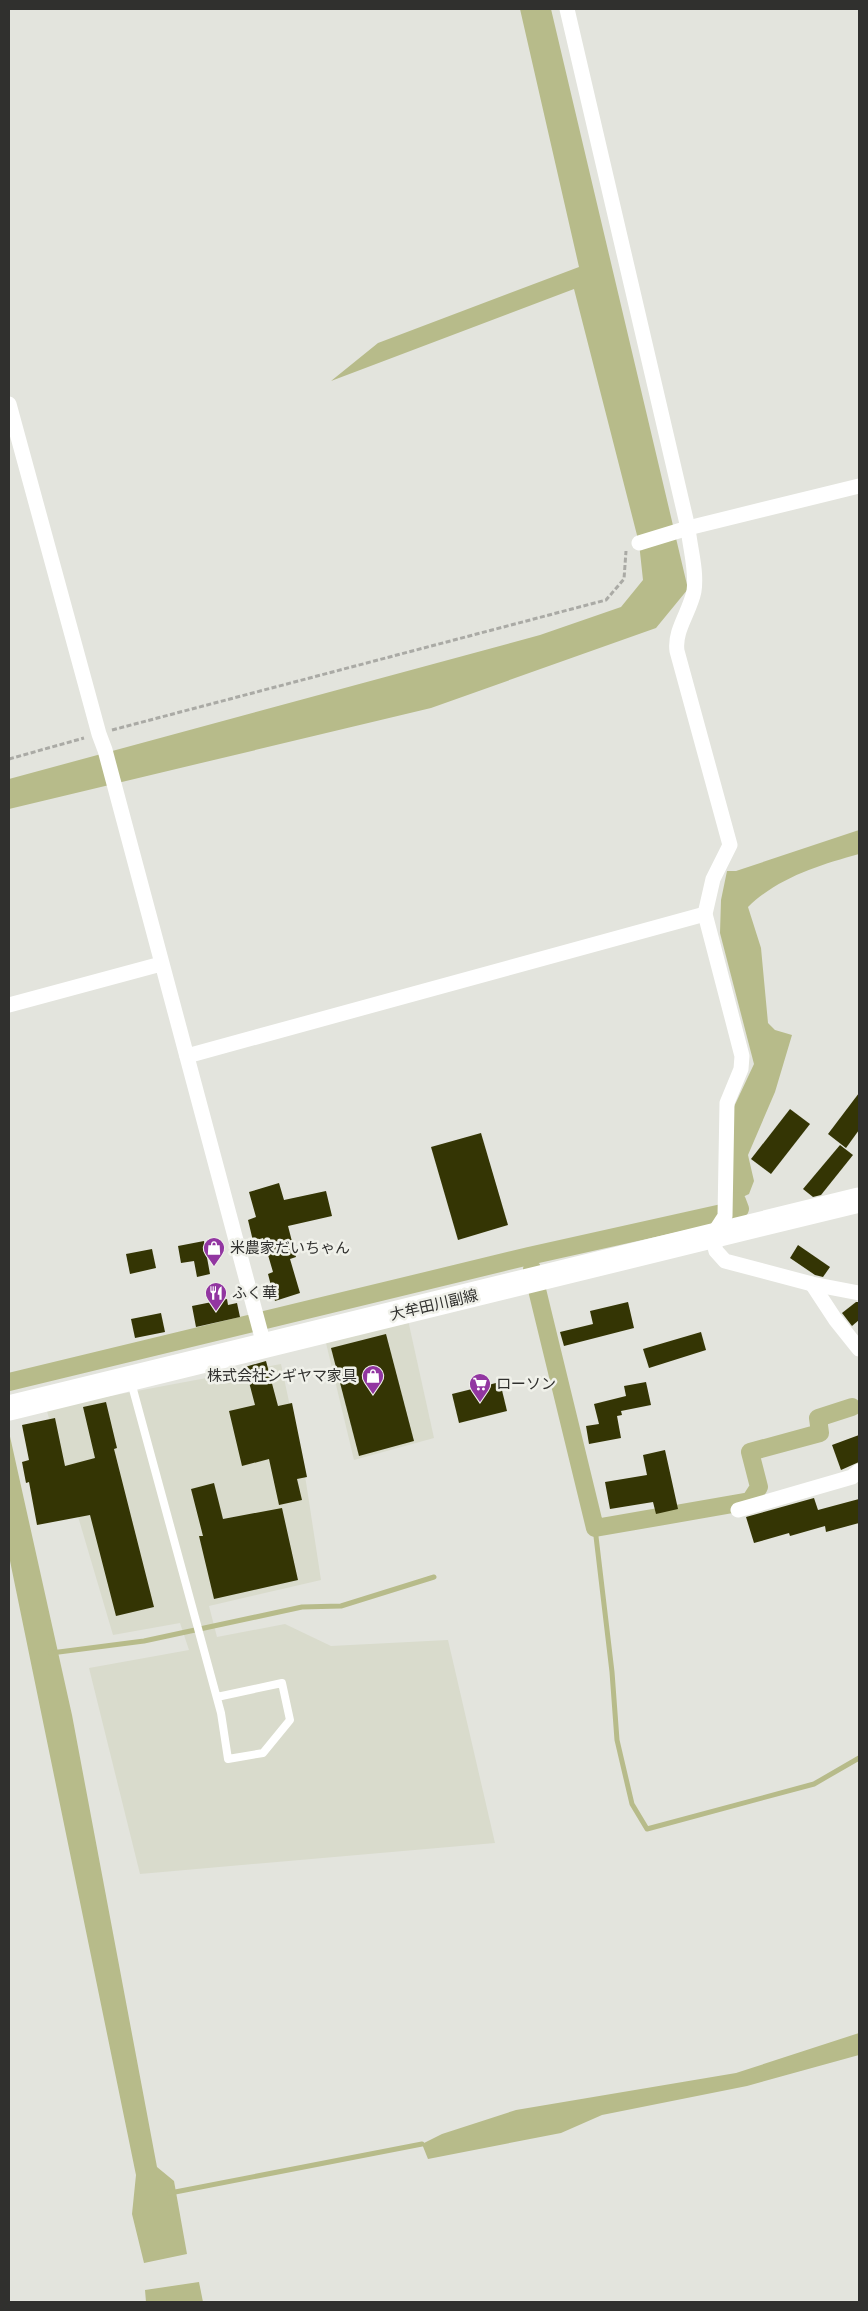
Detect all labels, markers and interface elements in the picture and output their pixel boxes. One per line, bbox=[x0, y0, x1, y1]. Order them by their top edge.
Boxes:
shop icon: 米農家だいちゃん bbox=[202, 1236, 226, 1267]
place label: 米農家だいちゃん bbox=[230, 1240, 350, 1259]
restaurant icon: ふく華 bbox=[204, 1281, 228, 1312]
place label: ふく華 bbox=[232, 1285, 277, 1304]
street label: 大牟田川副線 bbox=[388, 1287, 480, 1326]
shop icon: 株式会社シギヤマ家具 bbox=[361, 1364, 385, 1395]
place label: 株式会社シギヤマ家具 bbox=[207, 1368, 357, 1387]
supermarket icon: ローソン bbox=[468, 1372, 492, 1403]
place label: ローソン bbox=[496, 1376, 556, 1395]

